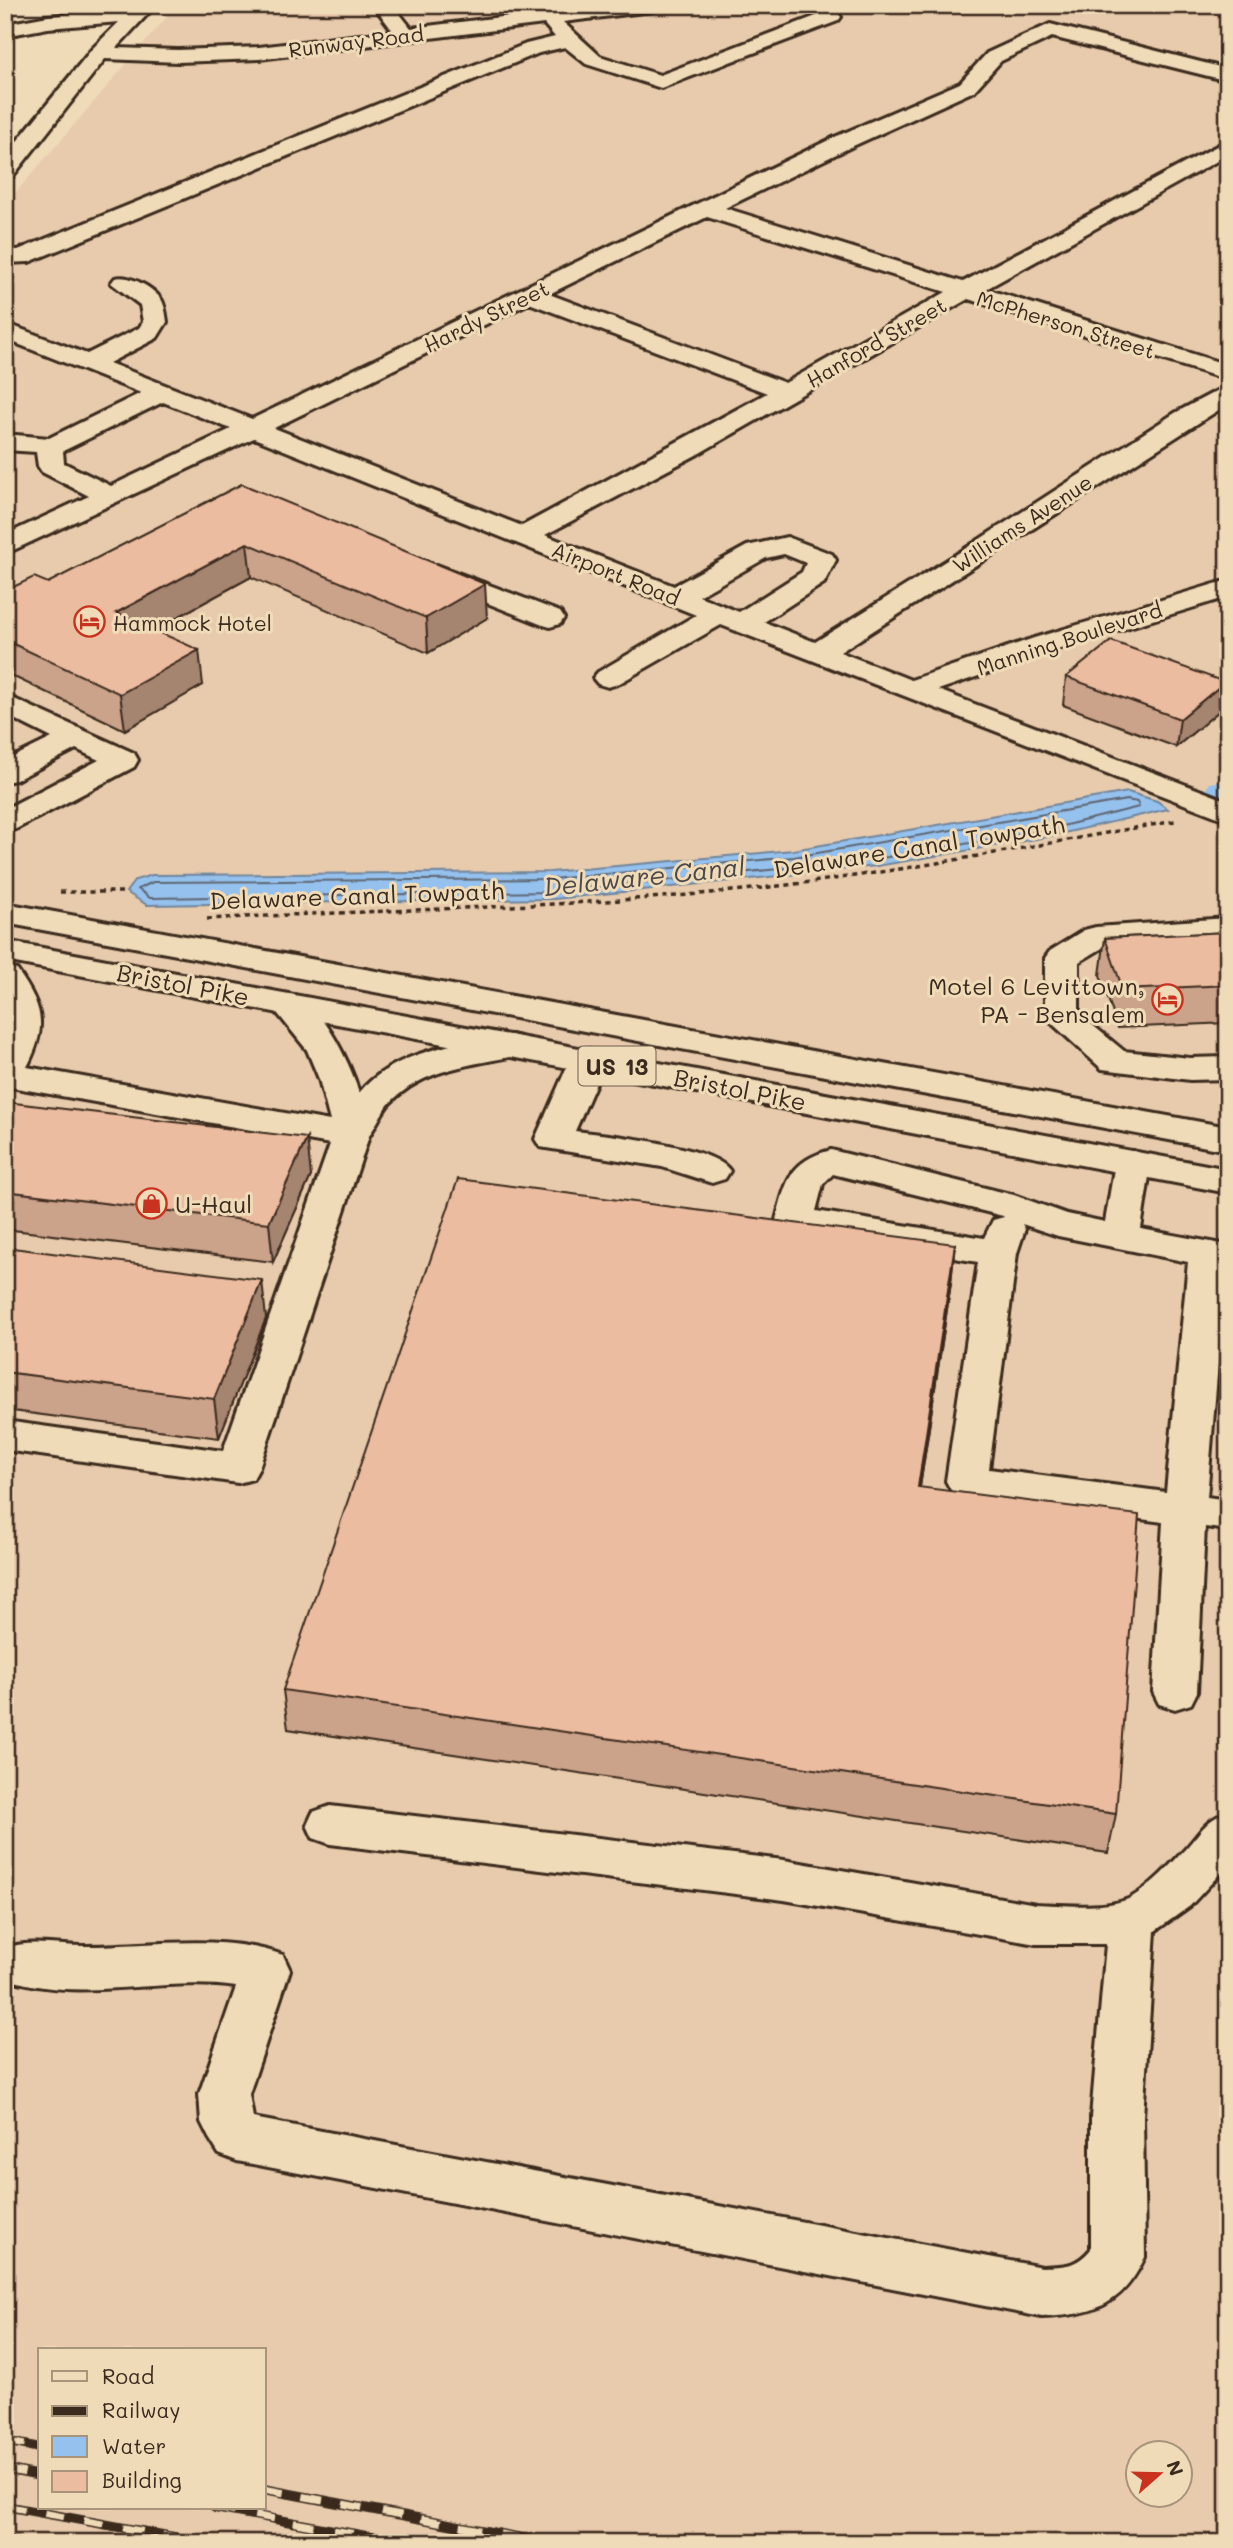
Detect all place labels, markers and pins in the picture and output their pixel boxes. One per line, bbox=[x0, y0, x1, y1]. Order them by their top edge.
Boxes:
hotel icon: Hammock Hotel bbox=[73, 605, 107, 639]
place label: Hammock Hotel bbox=[113, 609, 272, 636]
place label: Motel 6 Levittown, PA - Bensalem bbox=[928, 970, 1145, 1029]
hotel icon: Motel 6 Levittown, PA - Bensalem bbox=[1151, 982, 1185, 1016]
shop icon: U-Haul bbox=[135, 1186, 169, 1220]
place label: U-Haul bbox=[175, 1188, 252, 1219]

